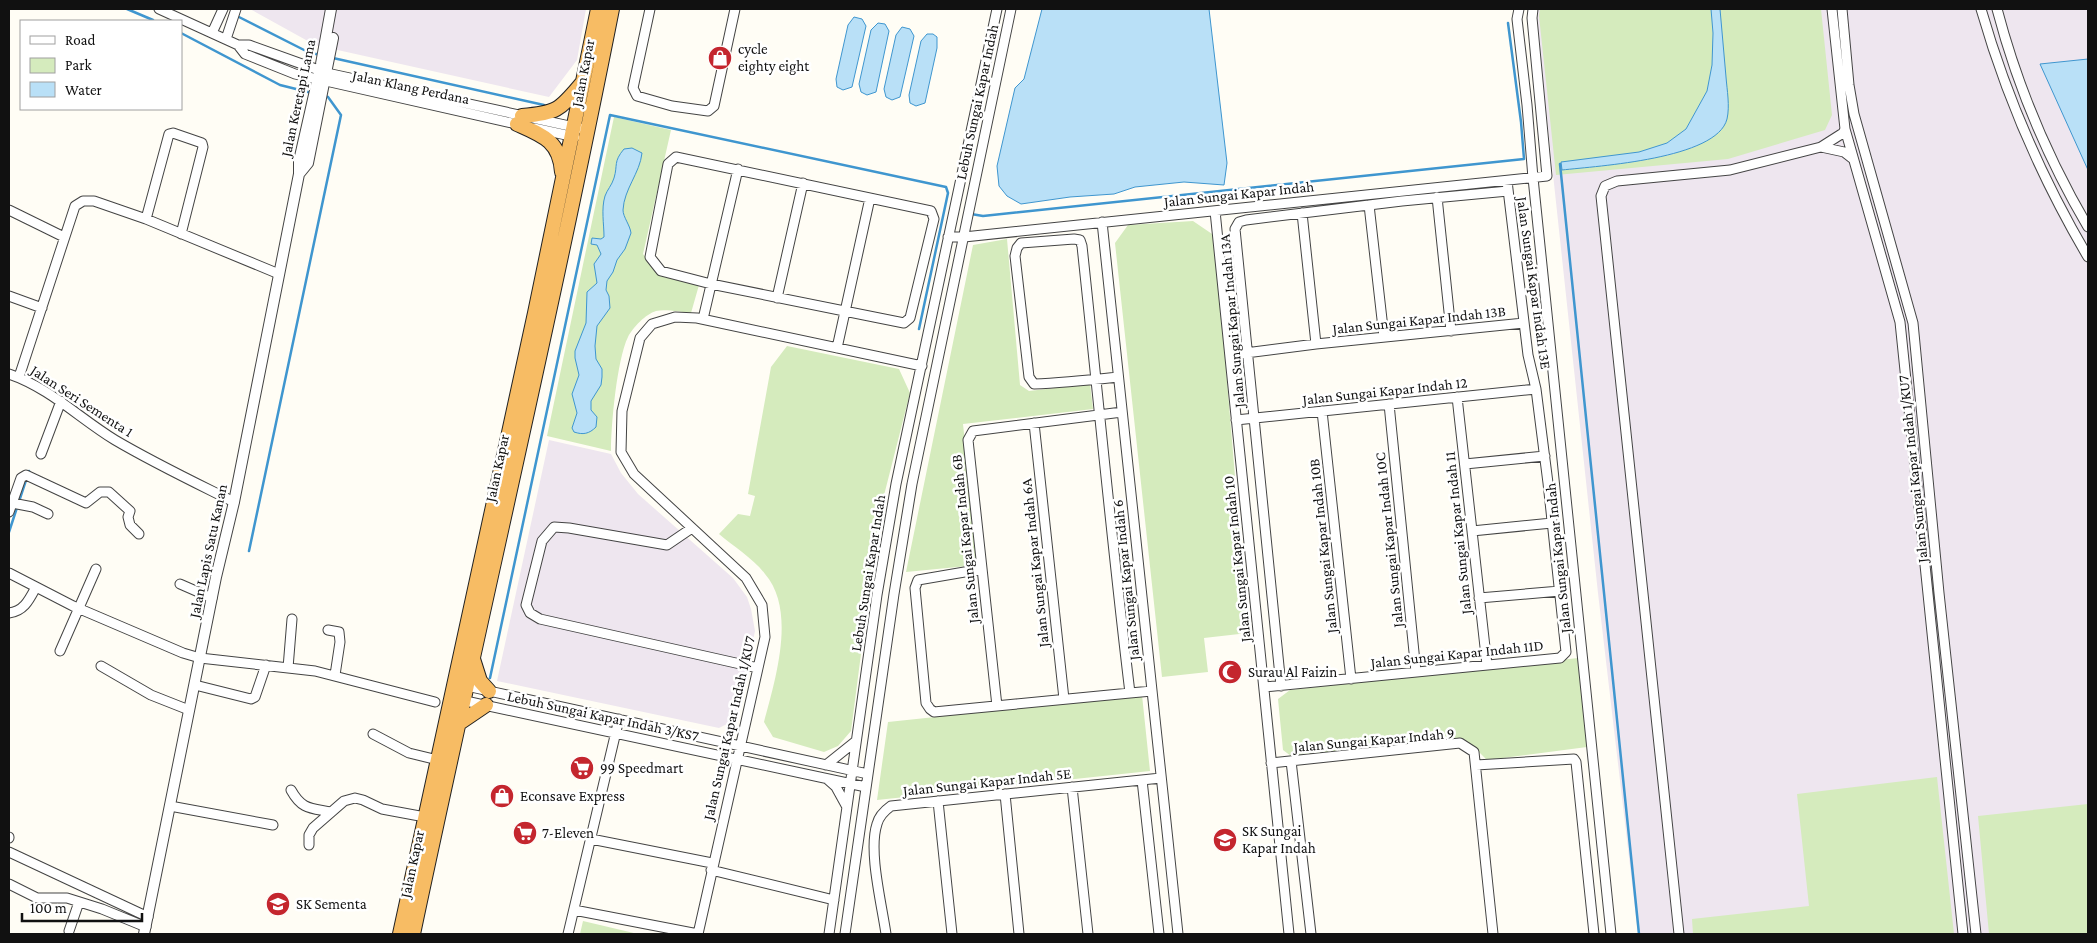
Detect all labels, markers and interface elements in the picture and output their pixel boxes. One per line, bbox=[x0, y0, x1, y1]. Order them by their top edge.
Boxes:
legend bbox=[20, 20, 182, 110]
street label: Lebuh Sungai Kapar Indah bbox=[953, 23, 1002, 181]
text: Road bbox=[65, 32, 96, 48]
street label: Jalan Kapar bbox=[568, 37, 599, 110]
street label: Jalan Keretapi Lama bbox=[277, 38, 319, 160]
place label: cycle eighty eight bbox=[738, 41, 810, 75]
shop icon: cycle eighty eight bbox=[707, 45, 733, 71]
text: Park bbox=[65, 57, 92, 73]
street label: Jalan Klang Perdana bbox=[349, 66, 471, 108]
text: Water bbox=[65, 82, 102, 98]
street label: Jalan Sungai Kapar Indah bbox=[1161, 178, 1315, 211]
street label: Jalan Sungai Kapar Indah 13E bbox=[1513, 194, 1554, 370]
street label: Jalan Sungai Kapar Indah 13A bbox=[1216, 233, 1249, 410]
street label: Jalan Sungai Kapar Indah 13B bbox=[1330, 303, 1506, 338]
street label: Jalan Seri Sementa 1 bbox=[26, 361, 136, 441]
street label: Jalan Sungai Kapar Indah 12 bbox=[1300, 374, 1468, 409]
street label: Jalan Sungai Kapar Indah 1/KU7 bbox=[1895, 374, 1932, 566]
street label: Jalan Kapar bbox=[482, 432, 513, 505]
street label: Jalan Sungai Kapar Indah 10C bbox=[1372, 451, 1407, 630]
street label: Jalan Sungai Kapar Indah 11 bbox=[1441, 451, 1476, 617]
street label: Jalan Sungai Kapar Indah 6B bbox=[948, 454, 983, 626]
street label: Jalan Sungai Kapar Indah 10B bbox=[1306, 458, 1341, 636]
street label: Jalan Sungai Kapar Indah 10 bbox=[1220, 475, 1255, 645]
street label: Jalan Sungai Kapar Indah 6A bbox=[1018, 477, 1053, 650]
street label: Jalan Sungai Kapar Indah bbox=[1542, 482, 1575, 636]
street label: Jalan Lapis Satu Kanan bbox=[186, 483, 231, 621]
street label: Lebuh Sungai Kapar Indah bbox=[848, 494, 889, 653]
street label: Jalan Sungai Kapar Indah 6 bbox=[1110, 499, 1144, 663]
street label: Jalan Sungai Kapar Indah 1/KU7 bbox=[700, 634, 759, 824]
street label: Jalan Sungai Kapar Indah 11D bbox=[1368, 637, 1544, 672]
mosque icon: Surau Al Faizin bbox=[1217, 659, 1243, 685]
place label: Surau Al Faizin bbox=[1248, 664, 1337, 680]
street label: Lebuh Sungai Kapar Indah 3/KS7 bbox=[506, 688, 700, 745]
street label: Jalan Sungai Kapar Indah 9 bbox=[1291, 725, 1455, 756]
supermarket icon: 99 Speedmart bbox=[569, 755, 595, 781]
place label: 99 Speedmart bbox=[600, 760, 684, 777]
street label: Jalan Sungai Kapar Indah 5E bbox=[900, 765, 1072, 800]
shop icon: Econsave Express bbox=[489, 783, 515, 809]
place label: Econsave Express bbox=[520, 788, 625, 805]
supermarket icon: 7-Eleven bbox=[512, 820, 538, 846]
place label: SK Sungai Kapar Indah bbox=[1242, 823, 1316, 857]
place label: 7-Eleven bbox=[542, 825, 594, 841]
school or university icon: SK Sungai Kapar Indah bbox=[1212, 827, 1238, 853]
street label: Jalan Kapar bbox=[397, 828, 428, 901]
scale bar bbox=[22, 890, 142, 922]
school or university icon: SK Sementa bbox=[265, 891, 291, 917]
place label: SK Sementa bbox=[296, 896, 367, 912]
text: 100 m bbox=[30, 900, 67, 916]

